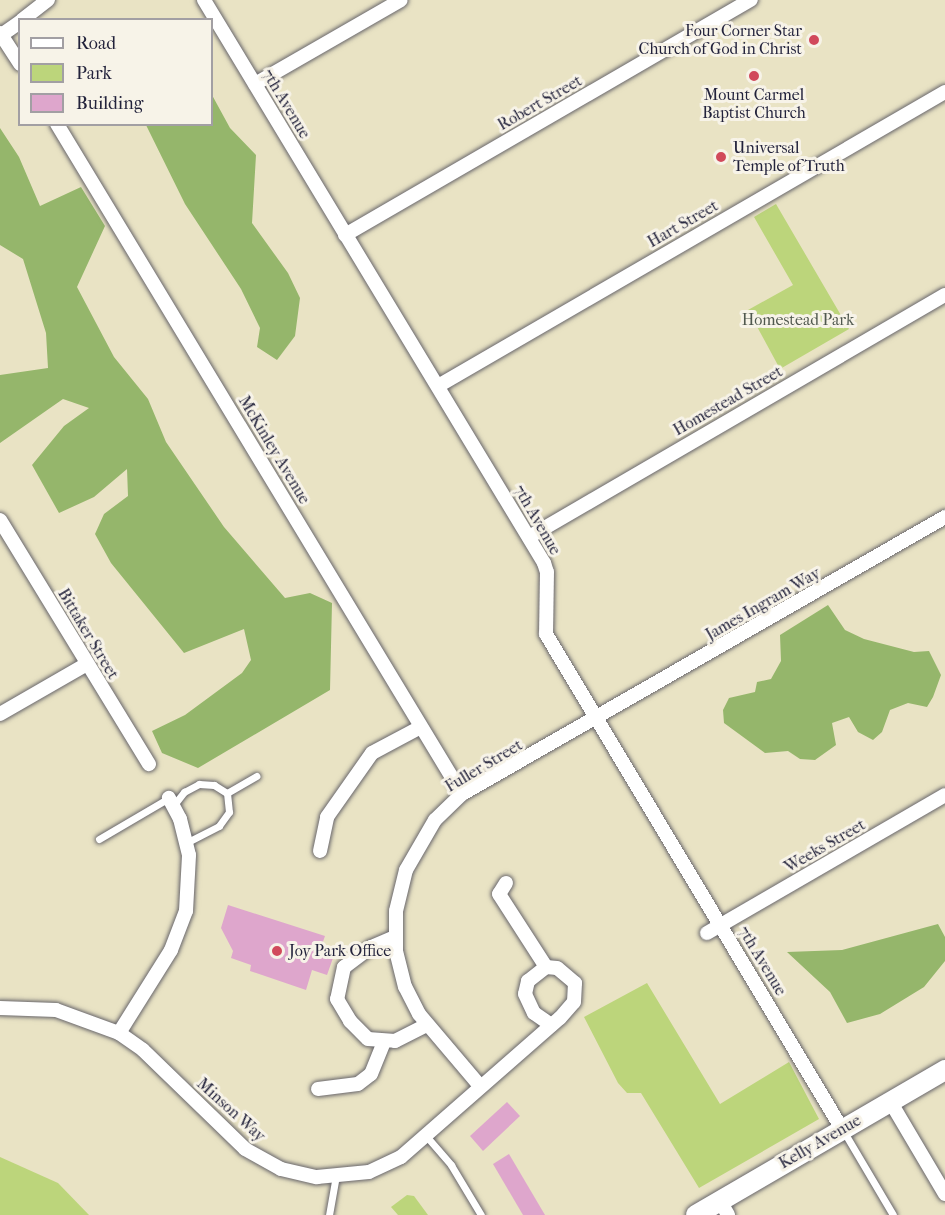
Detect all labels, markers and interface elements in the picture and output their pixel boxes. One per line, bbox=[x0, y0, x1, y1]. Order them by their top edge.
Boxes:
legend bbox=[18, 18, 213, 126]
place label: Four Corner Star Church of God in Christ bbox=[639, 21, 802, 59]
text: Road bbox=[76, 33, 116, 54]
marker: Four Corner Star Church of God in Christ bbox=[807, 33, 821, 47]
text: Park bbox=[76, 63, 112, 84]
street label: 7th Avenue bbox=[258, 66, 314, 142]
marker: Mount Carmel Baptist Church bbox=[747, 69, 761, 83]
street label: Robert Street bbox=[494, 71, 586, 135]
place label: Mount Carmel Baptist Church bbox=[702, 85, 806, 123]
text: Building bbox=[76, 93, 143, 114]
place label: Universal Temple of Truth bbox=[733, 138, 845, 176]
marker: Universal Temple of Truth bbox=[714, 150, 728, 164]
street label: Hart Street bbox=[644, 196, 722, 252]
park label: Homestead Park bbox=[742, 310, 854, 330]
street label: Homestead Street bbox=[670, 362, 786, 440]
street label: McKinley Avenue bbox=[234, 392, 314, 508]
street label: 7th Avenue bbox=[509, 482, 565, 558]
street label: James Ingram Way bbox=[702, 563, 824, 645]
street label: Bittaker Street bbox=[53, 585, 123, 683]
street label: Fuller Street bbox=[442, 735, 526, 797]
street label: Weeks Street bbox=[781, 815, 869, 877]
street label: 7th Avenue bbox=[734, 923, 790, 999]
place label: Joy Park Office bbox=[289, 941, 391, 961]
marker: Joy Park Office bbox=[270, 944, 284, 958]
street label: Minson Way bbox=[193, 1074, 269, 1146]
street label: Kelly Avenue bbox=[776, 1111, 864, 1173]

